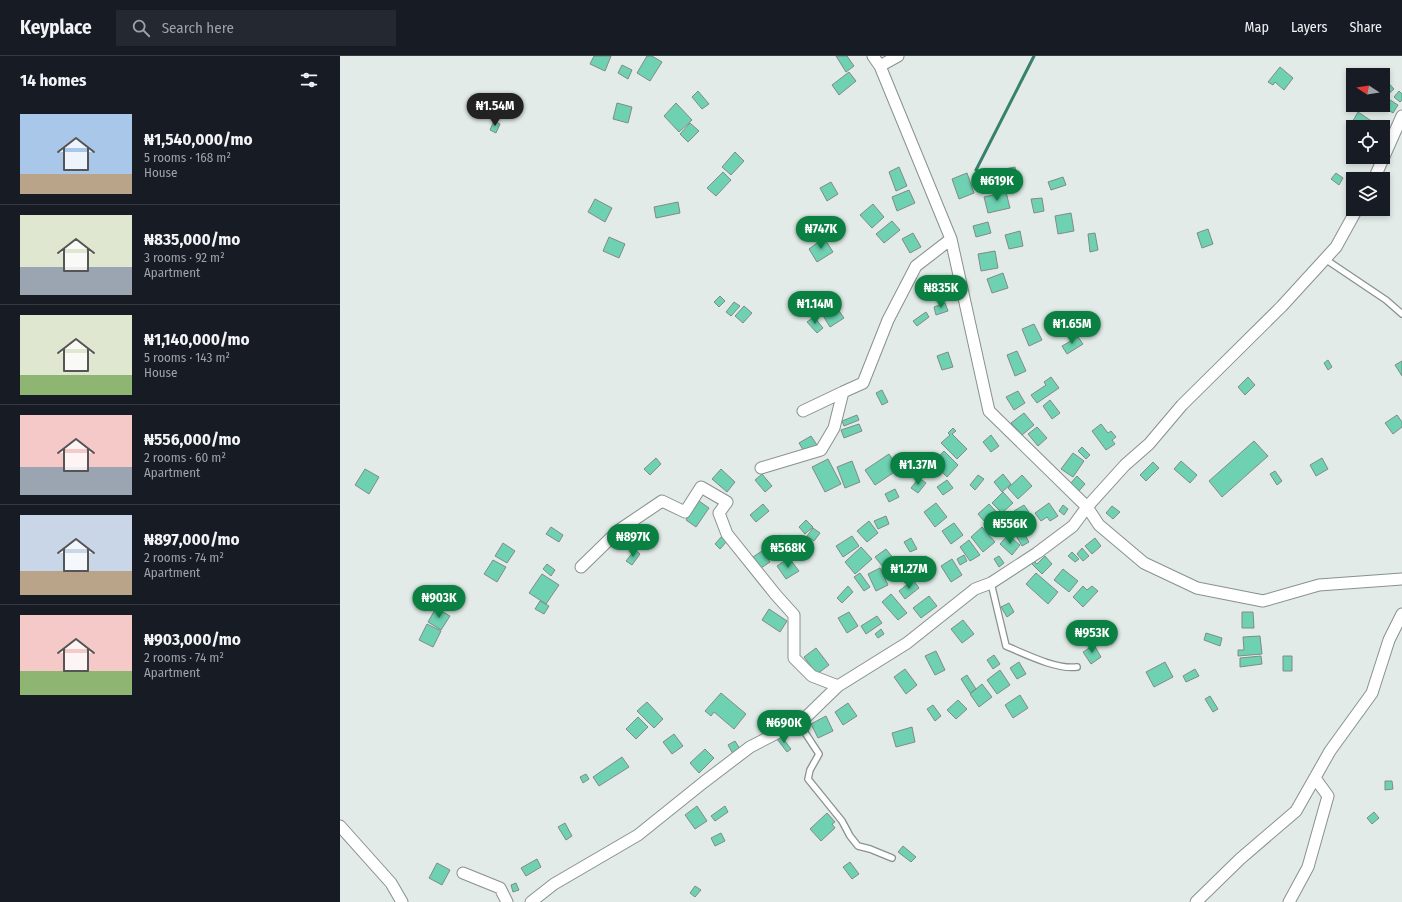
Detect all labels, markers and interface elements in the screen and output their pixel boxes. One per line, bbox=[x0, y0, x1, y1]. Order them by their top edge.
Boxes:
search box bbox=[116, 10, 396, 46]
text: Keyplace bbox=[20, 16, 92, 39]
icon: search bbox=[130, 17, 152, 39]
text: Search here bbox=[162, 19, 234, 37]
text: Map bbox=[1245, 19, 1269, 36]
text: Layers bbox=[1291, 19, 1327, 36]
text: Share bbox=[1349, 19, 1382, 36]
north arrow bbox=[1346, 68, 1390, 112]
map controls bbox=[1346, 68, 1390, 216]
icon: filters bbox=[298, 69, 320, 91]
text: 14 homes bbox=[20, 70, 87, 91]
pin: ₦1.54M bbox=[462, 93, 528, 127]
text: ₦1.54M bbox=[476, 98, 514, 113]
button: locate bbox=[1346, 120, 1390, 164]
text: ₦1,540,000/mo bbox=[144, 129, 253, 150]
icon: home bbox=[52, 130, 100, 178]
text: 5 rooms · 168 m² bbox=[144, 150, 231, 165]
text: House bbox=[144, 165, 178, 180]
pin: ₦619K bbox=[969, 168, 1025, 202]
button: layers bbox=[1346, 172, 1390, 216]
text: ₦619K bbox=[980, 173, 1014, 188]
pin: ₦747K bbox=[793, 216, 849, 250]
text: ₦747K bbox=[805, 221, 837, 236]
text: ₦835,000/mo bbox=[144, 229, 240, 250]
icon: home bbox=[52, 231, 100, 279]
text: 3 rooms · 92 m² bbox=[144, 250, 225, 265]
text: Apartment bbox=[144, 265, 200, 280]
pin: ₦835K bbox=[913, 275, 969, 309]
text: ₦835K bbox=[924, 280, 958, 295]
pin: ₦1.14M bbox=[782, 291, 848, 325]
text: ₦1.14M bbox=[797, 296, 833, 311]
pin: ₦1.65M bbox=[1039, 311, 1105, 345]
text: ₦1.65M bbox=[1053, 316, 1091, 331]
text: ₦1,140,000/mo bbox=[144, 329, 250, 350]
icon: home bbox=[52, 331, 100, 379]
text: 5 rooms · 143 m² bbox=[144, 350, 230, 365]
text: House bbox=[144, 365, 178, 380]
text: ₦556,000/mo bbox=[144, 429, 240, 450]
icon: home bbox=[52, 431, 100, 479]
text: 2 rooms · 60 m² bbox=[144, 450, 226, 465]
pin: ₦1.37M bbox=[885, 452, 951, 486]
text: ₦1.37M bbox=[899, 457, 937, 472]
text: Apartment bbox=[144, 465, 200, 480]
pin: ₦556K bbox=[982, 511, 1038, 545]
text: ₦556K bbox=[993, 516, 1027, 531]
pin: ₦897K bbox=[605, 524, 661, 558]
text: ₦897,000/mo bbox=[144, 529, 240, 550]
text: ₦897K bbox=[616, 529, 650, 544]
icon: home bbox=[52, 531, 100, 579]
pin: ₦568K bbox=[760, 535, 816, 569]
text: ₦568K bbox=[770, 540, 806, 555]
text: 2 rooms · 74 m² bbox=[144, 550, 224, 565]
pin: ₦1.27M bbox=[876, 556, 942, 590]
text: ₦1.27M bbox=[891, 561, 928, 576]
text: Apartment bbox=[144, 565, 200, 580]
pin: ₦903K bbox=[411, 585, 467, 619]
text: ₦903K bbox=[421, 590, 457, 605]
pin: ₦953K bbox=[1064, 620, 1120, 654]
text: ₦953K bbox=[1075, 625, 1109, 640]
text: ₦903,000/mo bbox=[144, 629, 241, 650]
icon: home bbox=[52, 631, 100, 679]
text: 2 rooms · 74 m² bbox=[144, 650, 224, 665]
text: Apartment bbox=[144, 665, 200, 680]
pin: ₦690K bbox=[756, 710, 812, 744]
text: ₦690K bbox=[766, 715, 802, 730]

